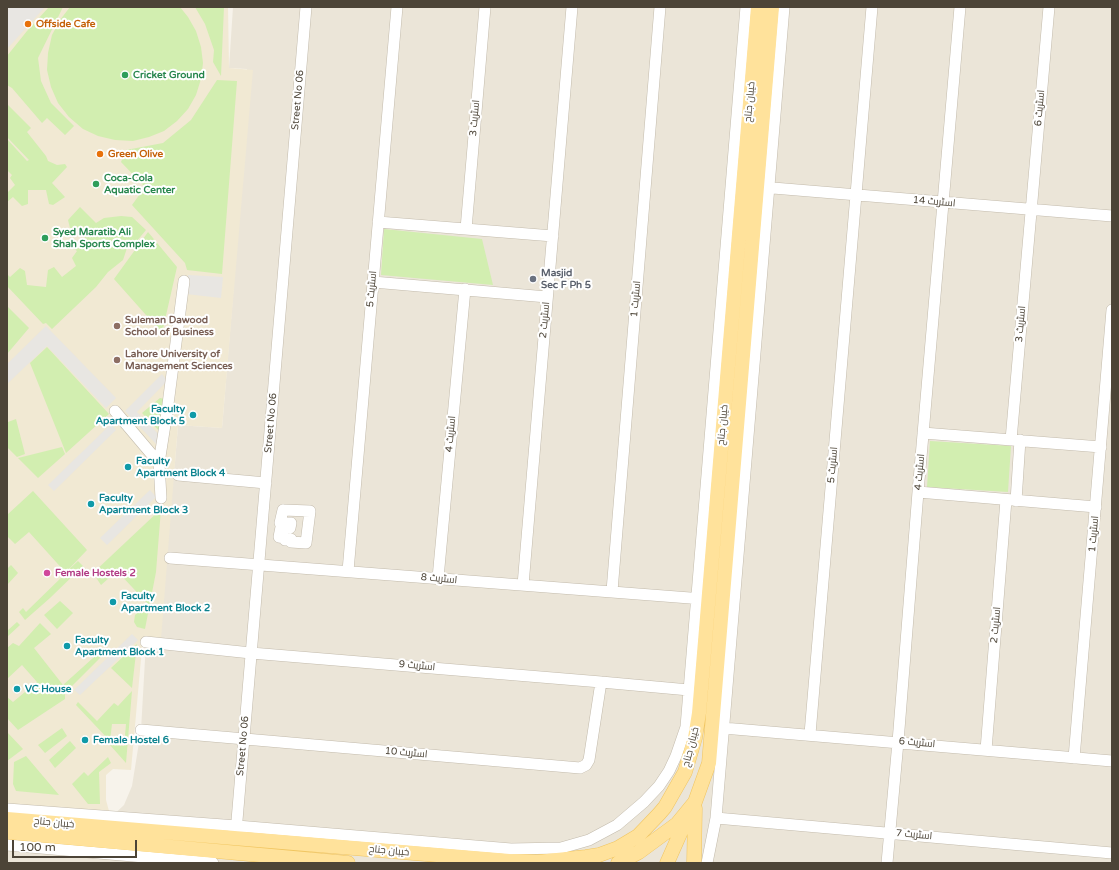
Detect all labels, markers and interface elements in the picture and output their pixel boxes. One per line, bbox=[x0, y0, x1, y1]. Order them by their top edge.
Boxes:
place label: Offside Cafe bbox=[36, 18, 95, 30]
marker: Offside Cafe bbox=[23, 19, 33, 29]
place label: Cricket Ground bbox=[133, 69, 205, 81]
street label: Street No 06 bbox=[289, 69, 307, 131]
marker: Cricket Ground bbox=[120, 70, 130, 80]
street label: خیبان جناح bbox=[742, 81, 758, 123]
street label: اسٹریٹ 6 bbox=[1032, 89, 1048, 127]
street label: اسٹریٹ 3 bbox=[467, 99, 483, 137]
place label: Green Olive bbox=[108, 148, 163, 160]
marker: Green Olive bbox=[95, 149, 105, 159]
place label: Coca-Cola Aquatic Center bbox=[104, 172, 175, 196]
marker: Coca-Cola Aquatic Center bbox=[91, 179, 101, 189]
street label: اسٹریٹ 14 bbox=[912, 194, 956, 210]
place label: Syed Maratib Ali Shah Sports Complex bbox=[53, 226, 155, 250]
marker: Syed Maratib Ali Shah Sports Complex bbox=[40, 233, 50, 243]
place label: Masjid Sec F Ph 5 bbox=[541, 267, 591, 290]
street label: اسٹریٹ 5 bbox=[364, 270, 380, 308]
marker: Masjid Sec F Ph 5 bbox=[528, 274, 538, 284]
street label: اسٹریٹ 1 bbox=[628, 280, 644, 318]
street label: اسٹریٹ 2 bbox=[537, 301, 553, 339]
street label: اسٹریٹ 3 bbox=[1013, 305, 1029, 343]
place label: Suleman Dawood School of Business bbox=[125, 314, 214, 338]
marker: Suleman Dawood School of Business bbox=[112, 321, 122, 331]
place label: Lahore University of Management Sciences bbox=[125, 348, 233, 372]
marker: Lahore University of Management Sciences bbox=[112, 355, 122, 365]
street label: Street No 06 bbox=[262, 392, 280, 454]
place label: Faculty Apartment Block 5 bbox=[96, 403, 185, 426]
street label: خیبان جناح bbox=[715, 404, 731, 446]
marker: Faculty Apartment Block 5 bbox=[188, 410, 198, 420]
street label: اسٹریٹ 4 bbox=[443, 415, 459, 453]
street label: اسٹریٹ 5 bbox=[825, 446, 841, 484]
street label: اسٹریٹ 4 bbox=[912, 453, 928, 491]
place label: Faculty Apartment Block 4 bbox=[136, 455, 225, 478]
marker: Faculty Apartment Block 4 bbox=[123, 462, 133, 472]
place label: Faculty Apartment Block 3 bbox=[99, 492, 188, 516]
marker: Faculty Apartment Block 3 bbox=[86, 499, 96, 509]
street label: اسٹریٹ 1 bbox=[1086, 515, 1102, 553]
place label: Female Hostels 2 bbox=[55, 567, 136, 579]
marker: Female Hostels 2 bbox=[42, 568, 52, 578]
street label: اسٹریٹ 8 bbox=[420, 571, 458, 587]
place label: Faculty Apartment Block 2 bbox=[121, 590, 210, 614]
marker: Faculty Apartment Block 2 bbox=[108, 597, 118, 607]
street label: اسٹریٹ 2 bbox=[988, 606, 1004, 644]
place label: Faculty Apartment Block 1 bbox=[75, 634, 164, 658]
marker: Faculty Apartment Block 1 bbox=[62, 641, 72, 651]
street label: اسٹریٹ 9 bbox=[398, 658, 436, 674]
place label: VC House bbox=[25, 683, 71, 695]
marker: VC House bbox=[12, 684, 22, 694]
street label: Street No 06 bbox=[234, 715, 252, 777]
street label: خیبان جناح bbox=[680, 726, 702, 768]
place label: Female Hostel 6 bbox=[93, 734, 169, 746]
marker: Female Hostel 6 bbox=[80, 735, 90, 745]
street label: اسٹریٹ 6 bbox=[898, 735, 936, 751]
street label: اسٹریٹ 10 bbox=[384, 745, 428, 761]
street label: خیبان جناح bbox=[33, 815, 75, 831]
street label: اسٹریٹ 7 bbox=[895, 827, 933, 843]
scale bar bbox=[14, 832, 139, 858]
text: 100 m bbox=[19, 840, 56, 854]
street label: خیبان جناح bbox=[368, 843, 410, 859]

